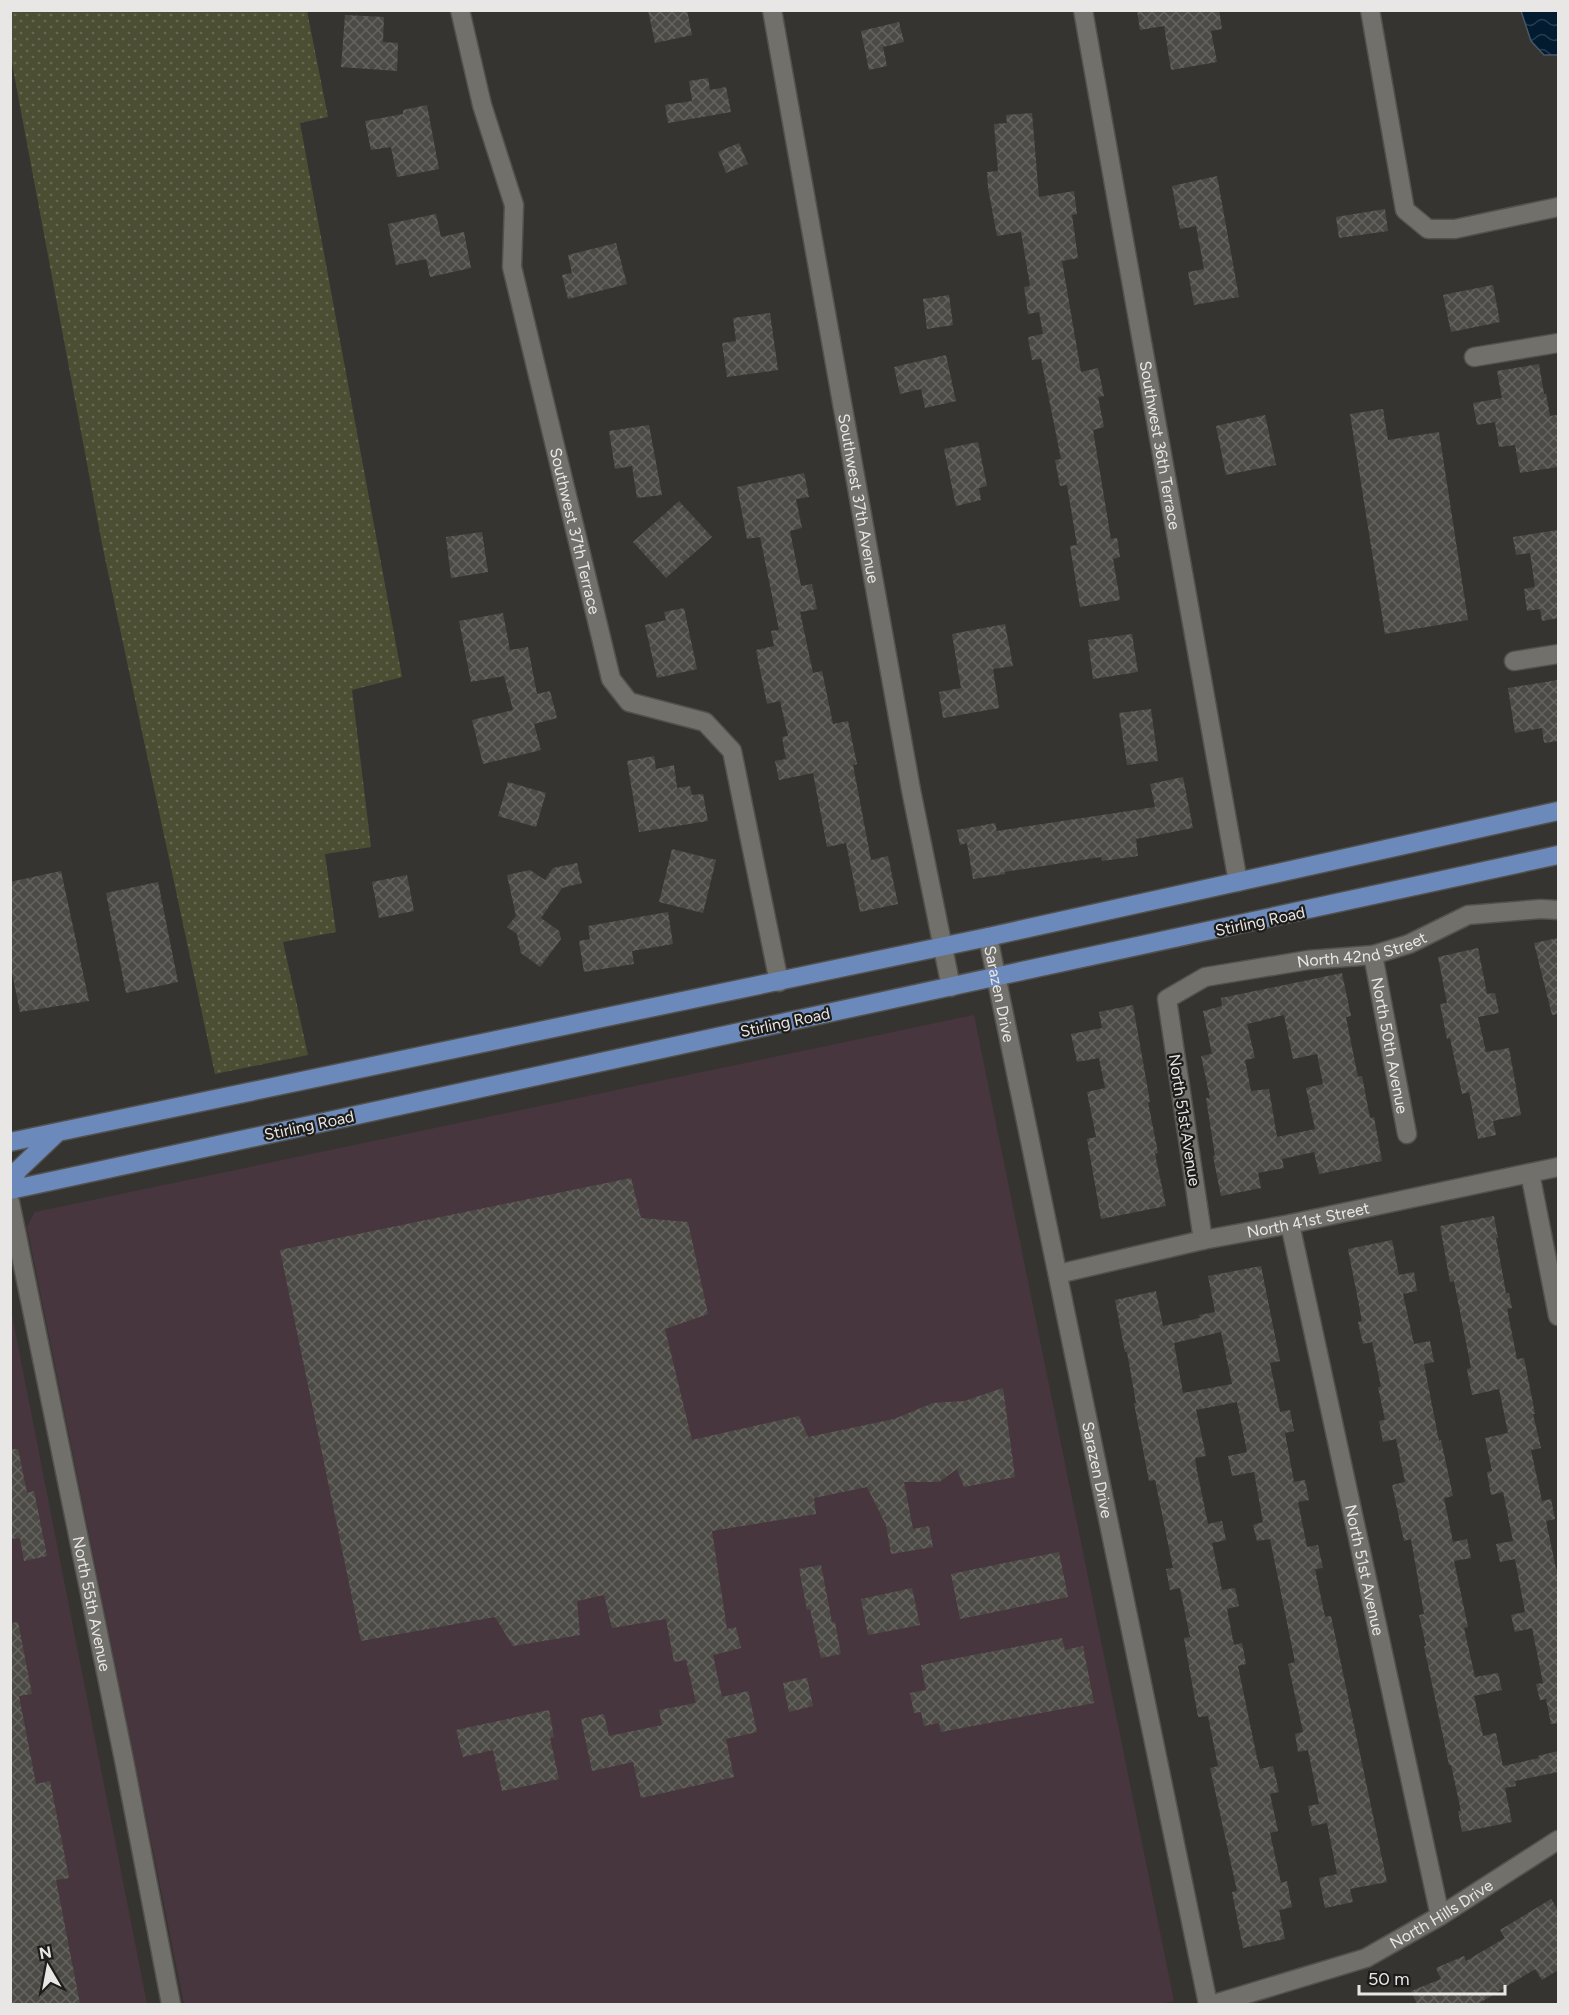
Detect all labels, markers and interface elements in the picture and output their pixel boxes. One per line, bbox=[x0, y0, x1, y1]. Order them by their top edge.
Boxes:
street label: Southwest 36th Terrace bbox=[1136, 359, 1184, 531]
street label: Southwest 37th Avenue bbox=[834, 412, 883, 585]
street label: Southwest 37th Terrace bbox=[546, 446, 604, 617]
street label: Stirling Road bbox=[1213, 903, 1307, 940]
street label: North 42nd Street bbox=[1296, 928, 1430, 972]
street label: Sarazen Drive bbox=[980, 944, 1018, 1044]
street label: North 50th Avenue bbox=[1367, 976, 1412, 1116]
street label: Stirling Road bbox=[738, 1004, 832, 1041]
street label: North 51st Avenue bbox=[1165, 1053, 1204, 1188]
street label: Stirling Road bbox=[262, 1107, 356, 1144]
street label: North 41st Street bbox=[1245, 1198, 1371, 1242]
street label: Sarazen Drive bbox=[1078, 1420, 1117, 1520]
street label: North 51st Avenue bbox=[1341, 1503, 1388, 1638]
street label: North 55th Avenue bbox=[69, 1535, 115, 1673]
street label: North Hills Drive bbox=[1386, 1875, 1497, 1953]
north arrow bbox=[18, 1937, 78, 1997]
text: N bbox=[38, 1942, 53, 1963]
scale bar bbox=[1359, 1958, 1504, 1996]
text: 50 m bbox=[1368, 1968, 1410, 1990]

